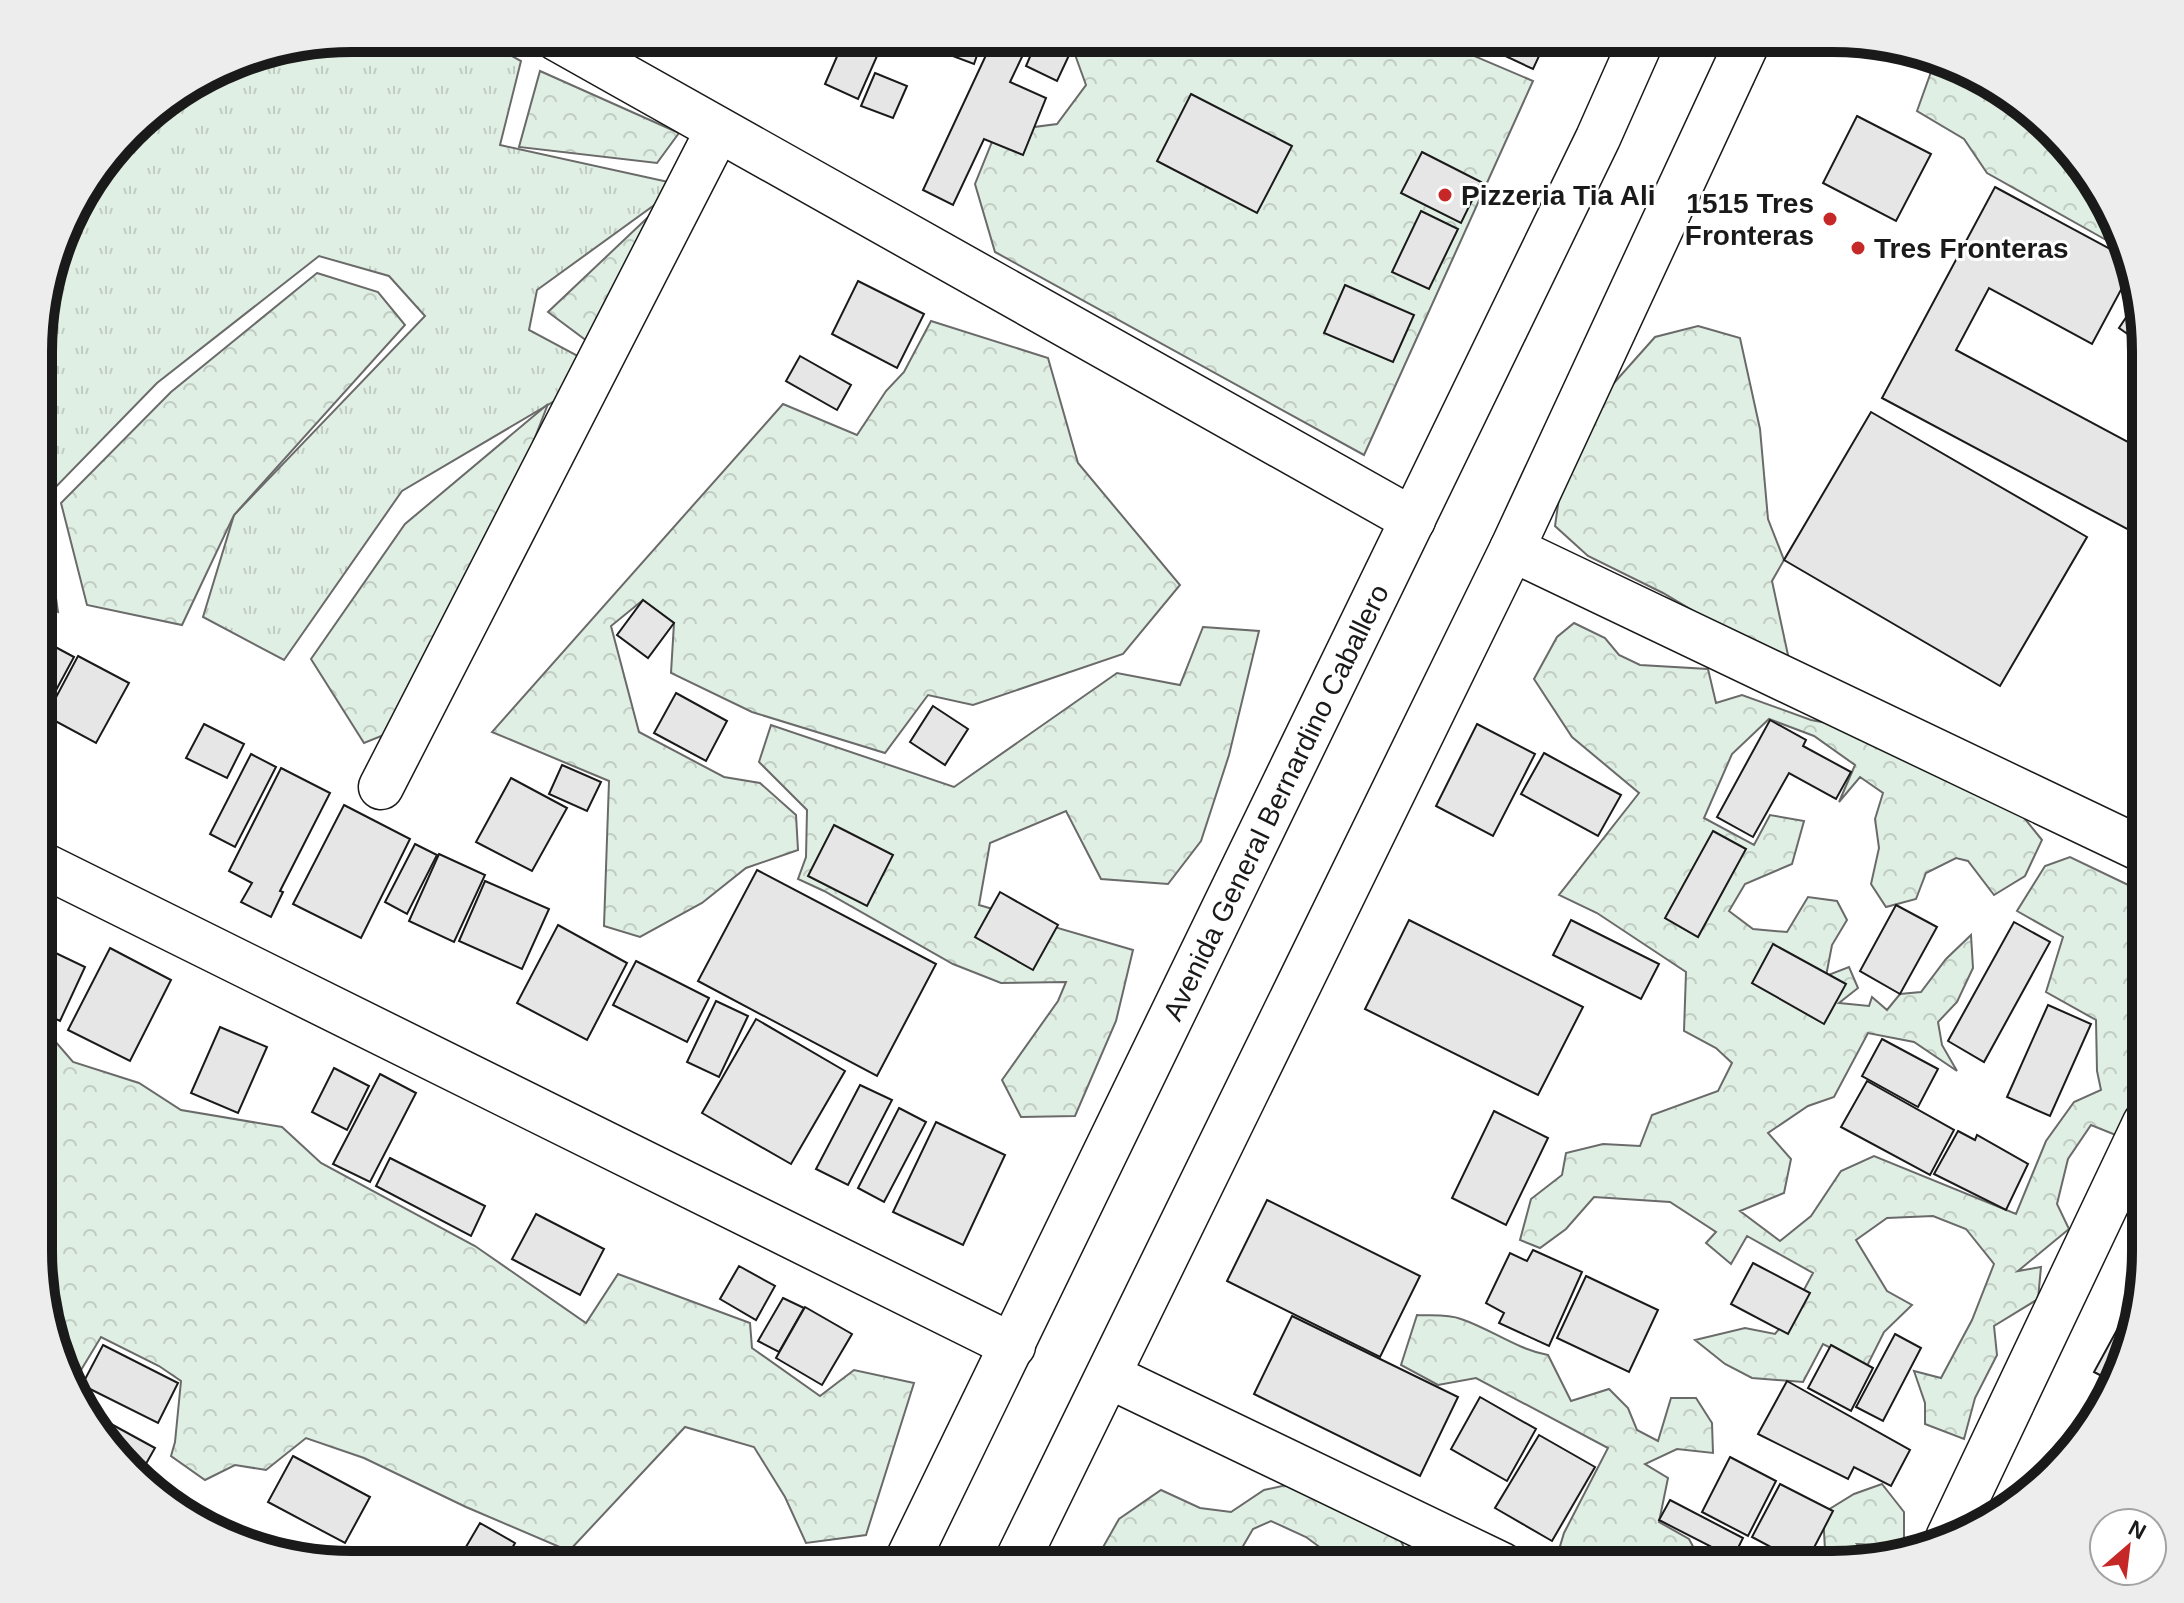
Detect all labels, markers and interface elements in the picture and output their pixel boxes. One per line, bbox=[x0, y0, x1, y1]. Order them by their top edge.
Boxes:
place label: Pizzeria Tia Ali bbox=[1461, 180, 1656, 211]
marker: Pizzeria Tia Ali bbox=[1436, 186, 1454, 204]
place label: 1515 Tres Fronteras bbox=[1685, 188, 1814, 251]
marker: 1515 Tres Fronteras bbox=[1821, 210, 1839, 228]
place label: Tres Fronteras bbox=[1874, 233, 2069, 264]
marker: Tres Fronteras bbox=[1849, 239, 1867, 257]
street label: Avenida General Bernardino Caballero bbox=[1157, 579, 1395, 1025]
north arrow bbox=[2088, 1507, 2168, 1587]
text: N bbox=[2124, 1515, 2150, 1545]

